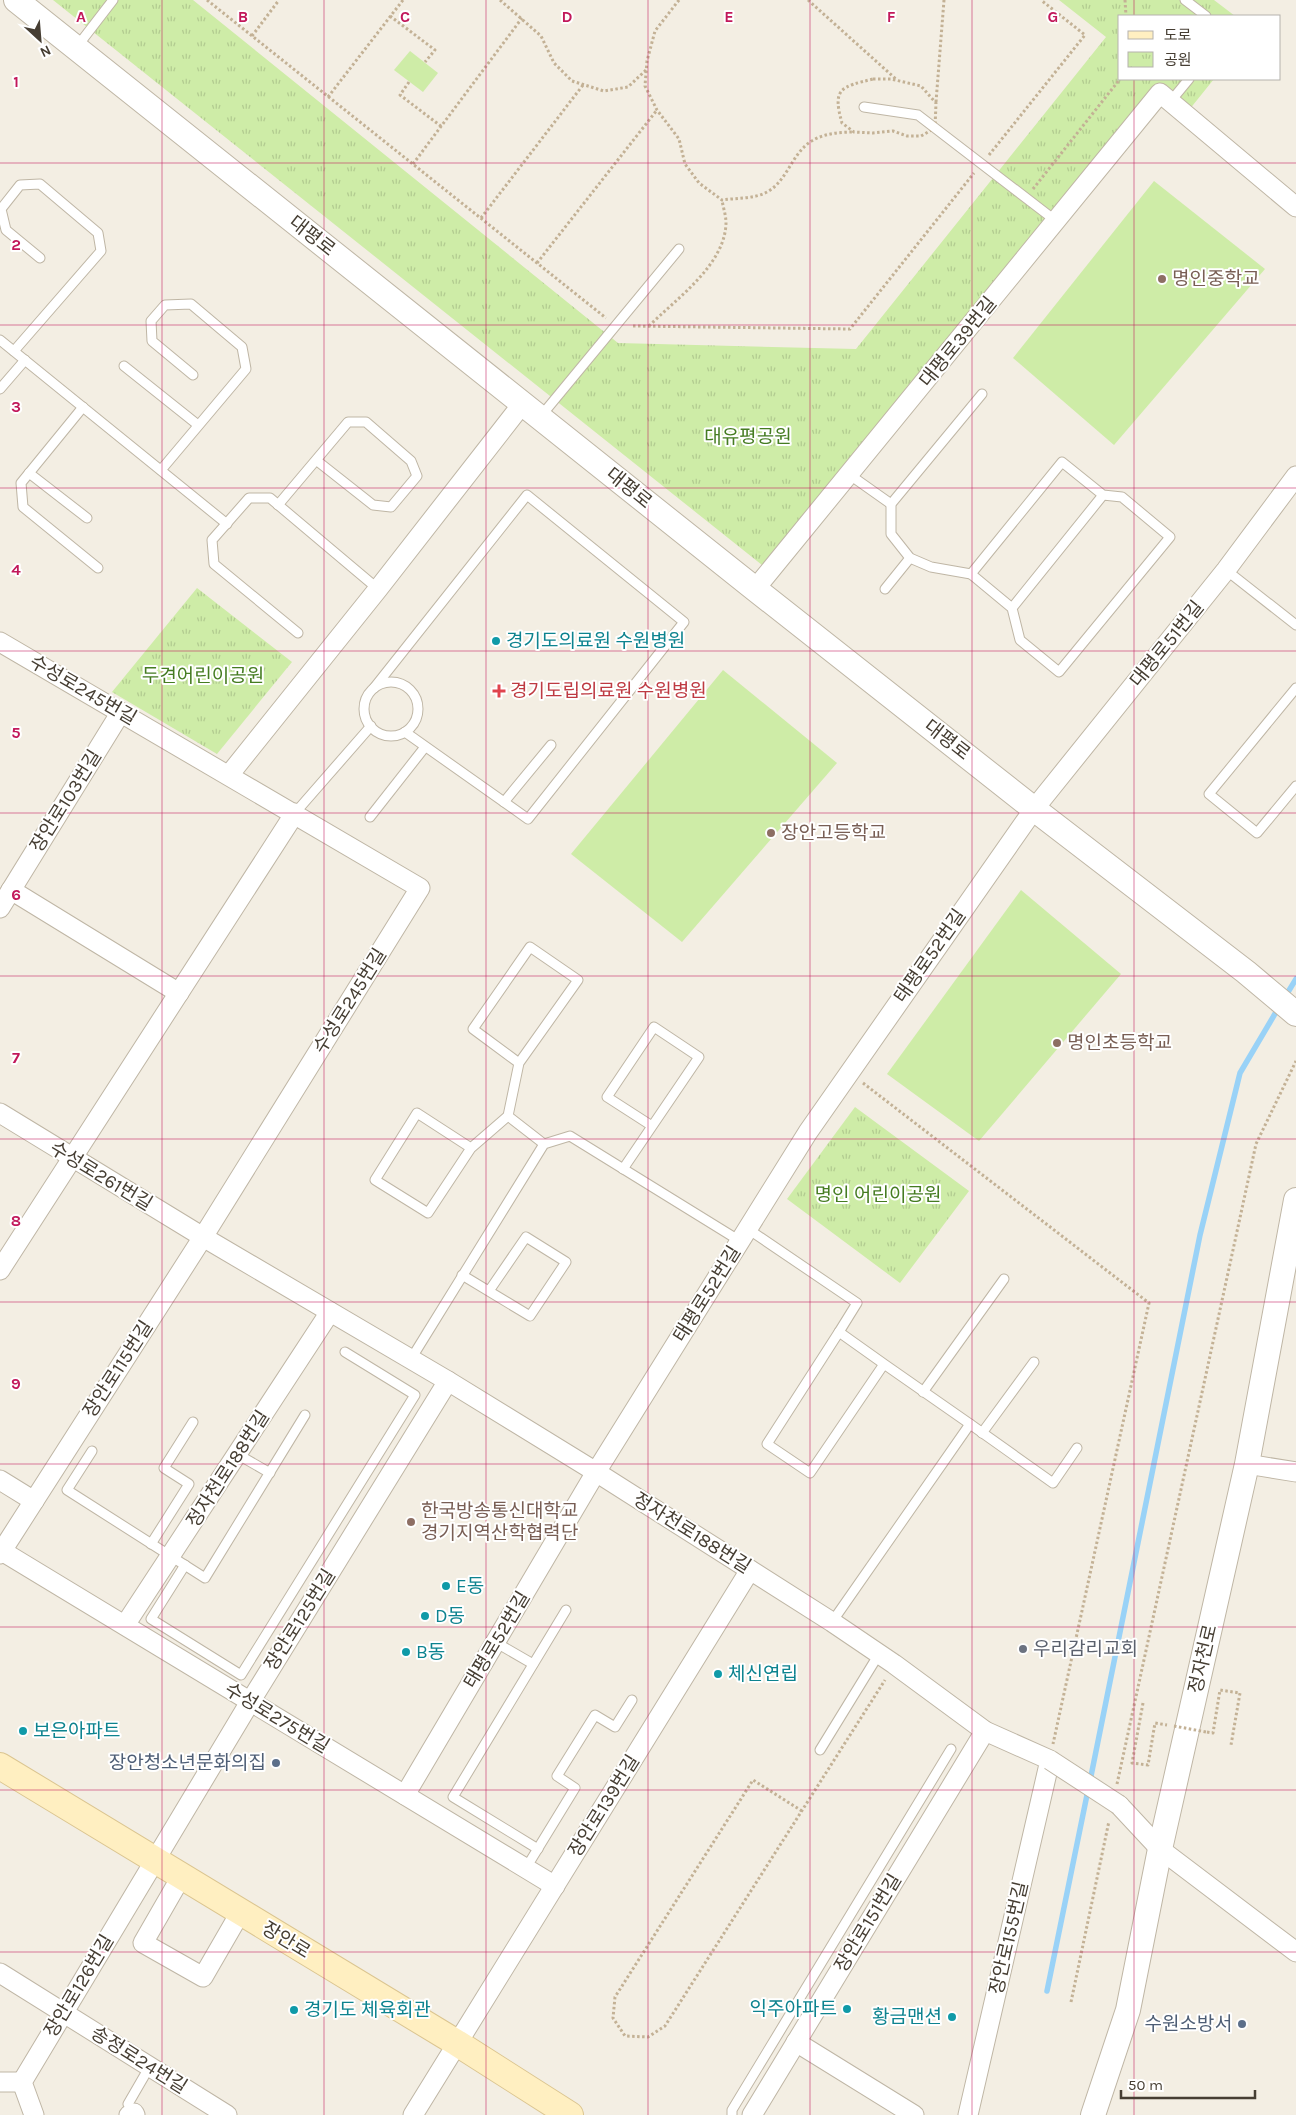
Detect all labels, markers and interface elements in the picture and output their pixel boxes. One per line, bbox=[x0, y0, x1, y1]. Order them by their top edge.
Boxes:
text: A bbox=[76, 7, 86, 26]
text: B bbox=[238, 7, 248, 26]
text: C bbox=[400, 7, 410, 26]
text: D bbox=[562, 7, 573, 26]
text: E bbox=[724, 7, 734, 26]
text: F bbox=[887, 7, 896, 26]
text: G bbox=[1048, 7, 1058, 26]
north arrow bbox=[15, 15, 65, 65]
legend bbox=[1118, 15, 1281, 80]
text: 도로 bbox=[1164, 26, 1192, 44]
text: N bbox=[37, 41, 54, 61]
text: 공원 bbox=[1164, 51, 1192, 69]
text: 1 bbox=[13, 72, 19, 91]
street label: 대평로 bbox=[285, 211, 339, 261]
text: 2 bbox=[11, 235, 21, 254]
place label: 명인중학교 bbox=[1172, 268, 1259, 290]
marker: 명인중학교 bbox=[1156, 273, 1168, 285]
street label: 대평로39번길 bbox=[915, 292, 1001, 392]
text: 3 bbox=[11, 397, 21, 416]
park label: 대유평공원 bbox=[704, 426, 792, 448]
street label: 대평로 bbox=[602, 463, 656, 513]
text: 4 bbox=[11, 560, 21, 579]
street label: 대평로51번길 bbox=[1126, 597, 1208, 691]
place label: 경기도의료원 수원병원 bbox=[506, 630, 685, 652]
marker: 경기도의료원 수원병원 bbox=[490, 635, 502, 647]
street label: 수성로245번길 bbox=[26, 651, 140, 729]
park label: 두견어린이공원 bbox=[142, 665, 264, 687]
place label: 경기도립의료원 수원병원 bbox=[510, 680, 707, 702]
marker: 경기도립의료원 수원병원 bbox=[492, 684, 506, 698]
street label: 대평로 bbox=[920, 715, 974, 765]
text: 5 bbox=[11, 723, 21, 742]
street label: 장안로103번길 bbox=[26, 746, 106, 856]
place label: 장안고등학교 bbox=[781, 822, 886, 844]
marker: 장안고등학교 bbox=[765, 827, 777, 839]
text: 6 bbox=[11, 885, 21, 904]
street label: 태평로52번길 bbox=[890, 905, 970, 1007]
street label: 수성로245번길 bbox=[309, 944, 391, 1058]
place label: 명인초등학교 bbox=[1067, 1032, 1172, 1054]
marker: 명인초등학교 bbox=[1051, 1037, 1063, 1049]
text: 7 bbox=[12, 1048, 20, 1067]
street label: 수성로261번길 bbox=[46, 1137, 156, 1215]
park label: 명인 어린이공원 bbox=[815, 1184, 941, 1206]
text: 8 bbox=[11, 1211, 21, 1230]
street label: 태평로52번길 bbox=[669, 1242, 745, 1346]
street label: 장안로115번길 bbox=[79, 1317, 157, 1421]
text: 9 bbox=[11, 1374, 21, 1393]
street label: 정자천로188번길 bbox=[182, 1407, 274, 1531]
street label: 정자천로188번길 bbox=[629, 1488, 755, 1578]
place label: 한국방송통신대학교 경기지역산학협력단 bbox=[421, 1500, 579, 1544]
marker: 한국방송통신대학교 경기지역산학협력단 bbox=[405, 1516, 417, 1528]
street label: 장안로125번길 bbox=[260, 1565, 340, 1675]
place label: E동 bbox=[456, 1575, 484, 1597]
marker: E동 bbox=[440, 1580, 452, 1592]
street label: 태평로52번길 bbox=[459, 1588, 535, 1692]
place label: D동 bbox=[435, 1605, 465, 1627]
marker: D동 bbox=[419, 1610, 431, 1622]
street label: 정자천로 bbox=[1184, 1622, 1222, 1696]
place label: 우리감리교회 bbox=[1033, 1638, 1138, 1660]
place label: B동 bbox=[416, 1641, 445, 1663]
marker: 우리감리교회 bbox=[1017, 1643, 1029, 1655]
marker: B동 bbox=[400, 1646, 412, 1658]
place label: 체신연립 bbox=[728, 1663, 798, 1685]
marker: 체신연립 bbox=[712, 1668, 724, 1680]
street label: 수성로275번길 bbox=[221, 1678, 333, 1758]
place label: 보은아파트 bbox=[33, 1720, 120, 1742]
marker: 보은아파트 bbox=[17, 1725, 29, 1737]
street label: 장안로139번길 bbox=[564, 1751, 644, 1861]
place label: 장안청소년문화의집 bbox=[109, 1752, 266, 1774]
marker: 장안청소년문화의집 bbox=[270, 1757, 282, 1769]
street label: 장안로151번길 bbox=[830, 1870, 906, 1976]
street label: 장안로155번길 bbox=[985, 1879, 1033, 1997]
street label: 장안로 bbox=[258, 1917, 314, 1963]
street label: 장안로126번길 bbox=[40, 1931, 118, 2041]
place label: 익주아파트 bbox=[750, 1998, 837, 2020]
place label: 경기도 체육회관 bbox=[304, 1999, 431, 2021]
marker: 익주아파트 bbox=[841, 2003, 853, 2015]
marker: 경기도 체육회관 bbox=[288, 2004, 300, 2016]
place label: 황금맨션 bbox=[872, 2006, 942, 2028]
marker: 황금맨션 bbox=[946, 2011, 958, 2023]
place label: 수원소방서 bbox=[1145, 2013, 1232, 2035]
marker: 수원소방서 bbox=[1236, 2018, 1248, 2030]
street label: 송정로24번길 bbox=[87, 2022, 191, 2098]
scale bar bbox=[1121, 2068, 1255, 2100]
text: 50 m bbox=[1128, 2076, 1163, 2094]

